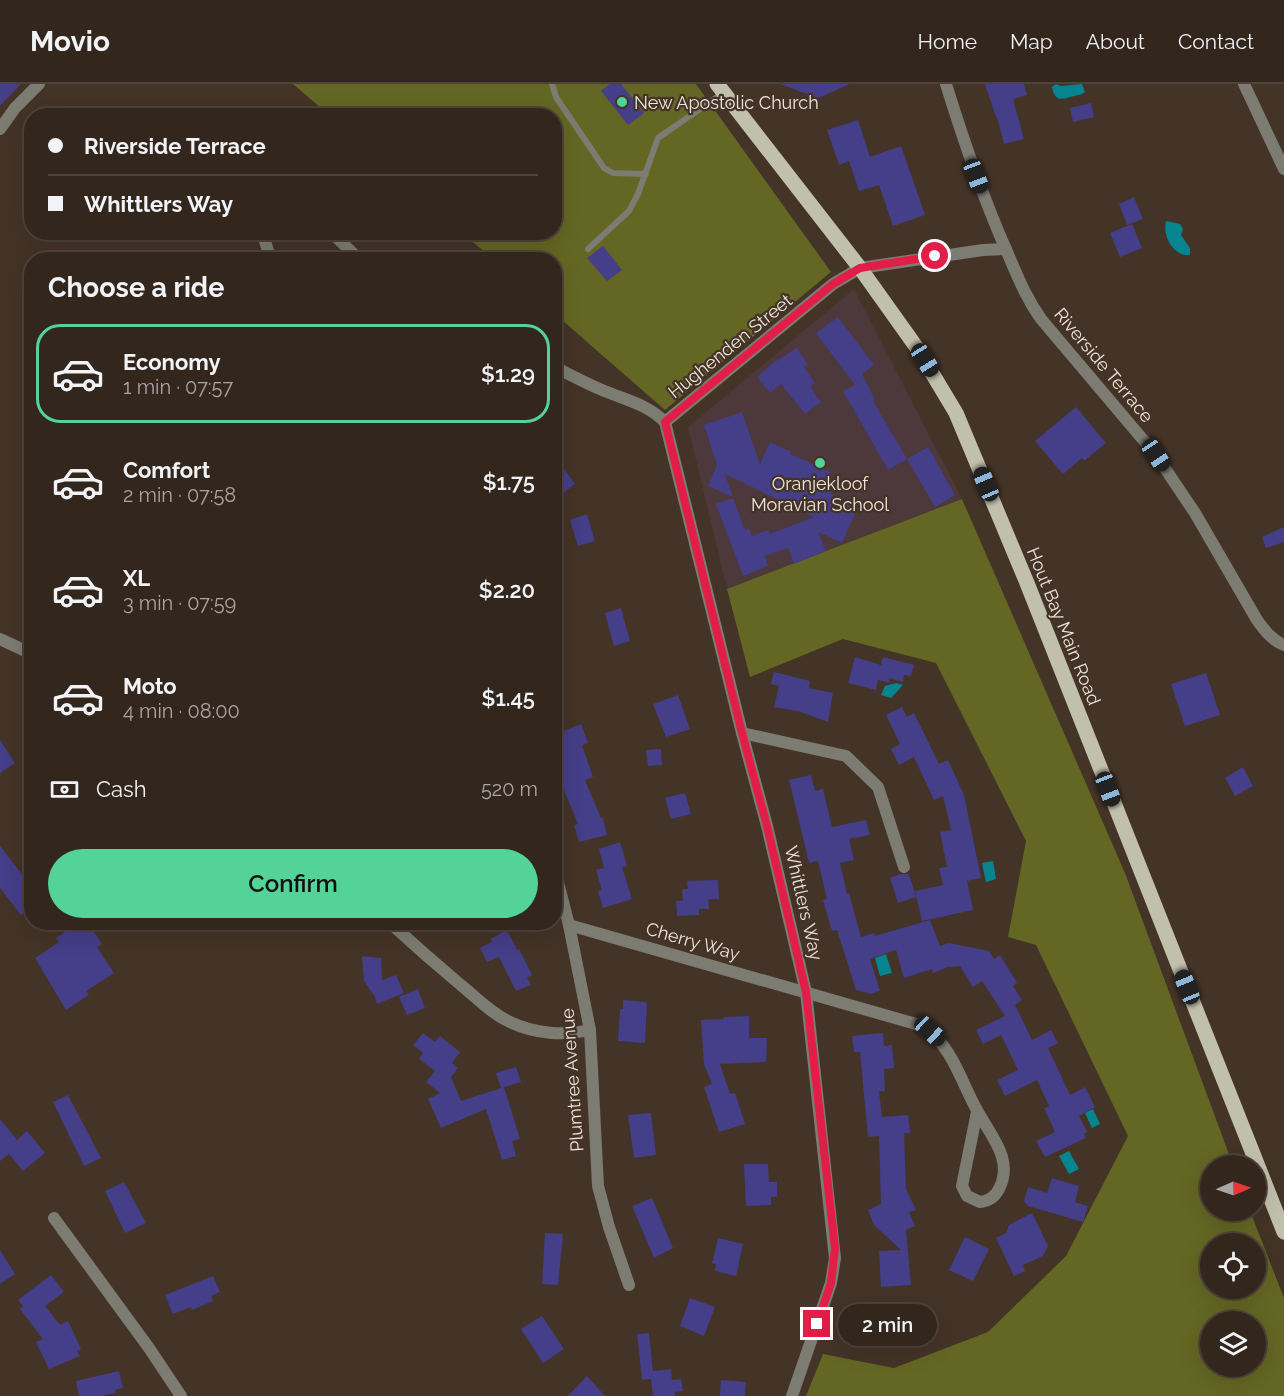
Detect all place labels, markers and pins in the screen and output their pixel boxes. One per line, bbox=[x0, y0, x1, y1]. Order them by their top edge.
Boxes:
place label: New Apostolic Church bbox=[634, 92, 819, 113]
marker: New Apostolic Church bbox=[615, 95, 629, 109]
marker: Oranjekloof Moravian School bbox=[813, 456, 827, 470]
place label: Oranjekloof Moravian School bbox=[751, 473, 889, 515]

